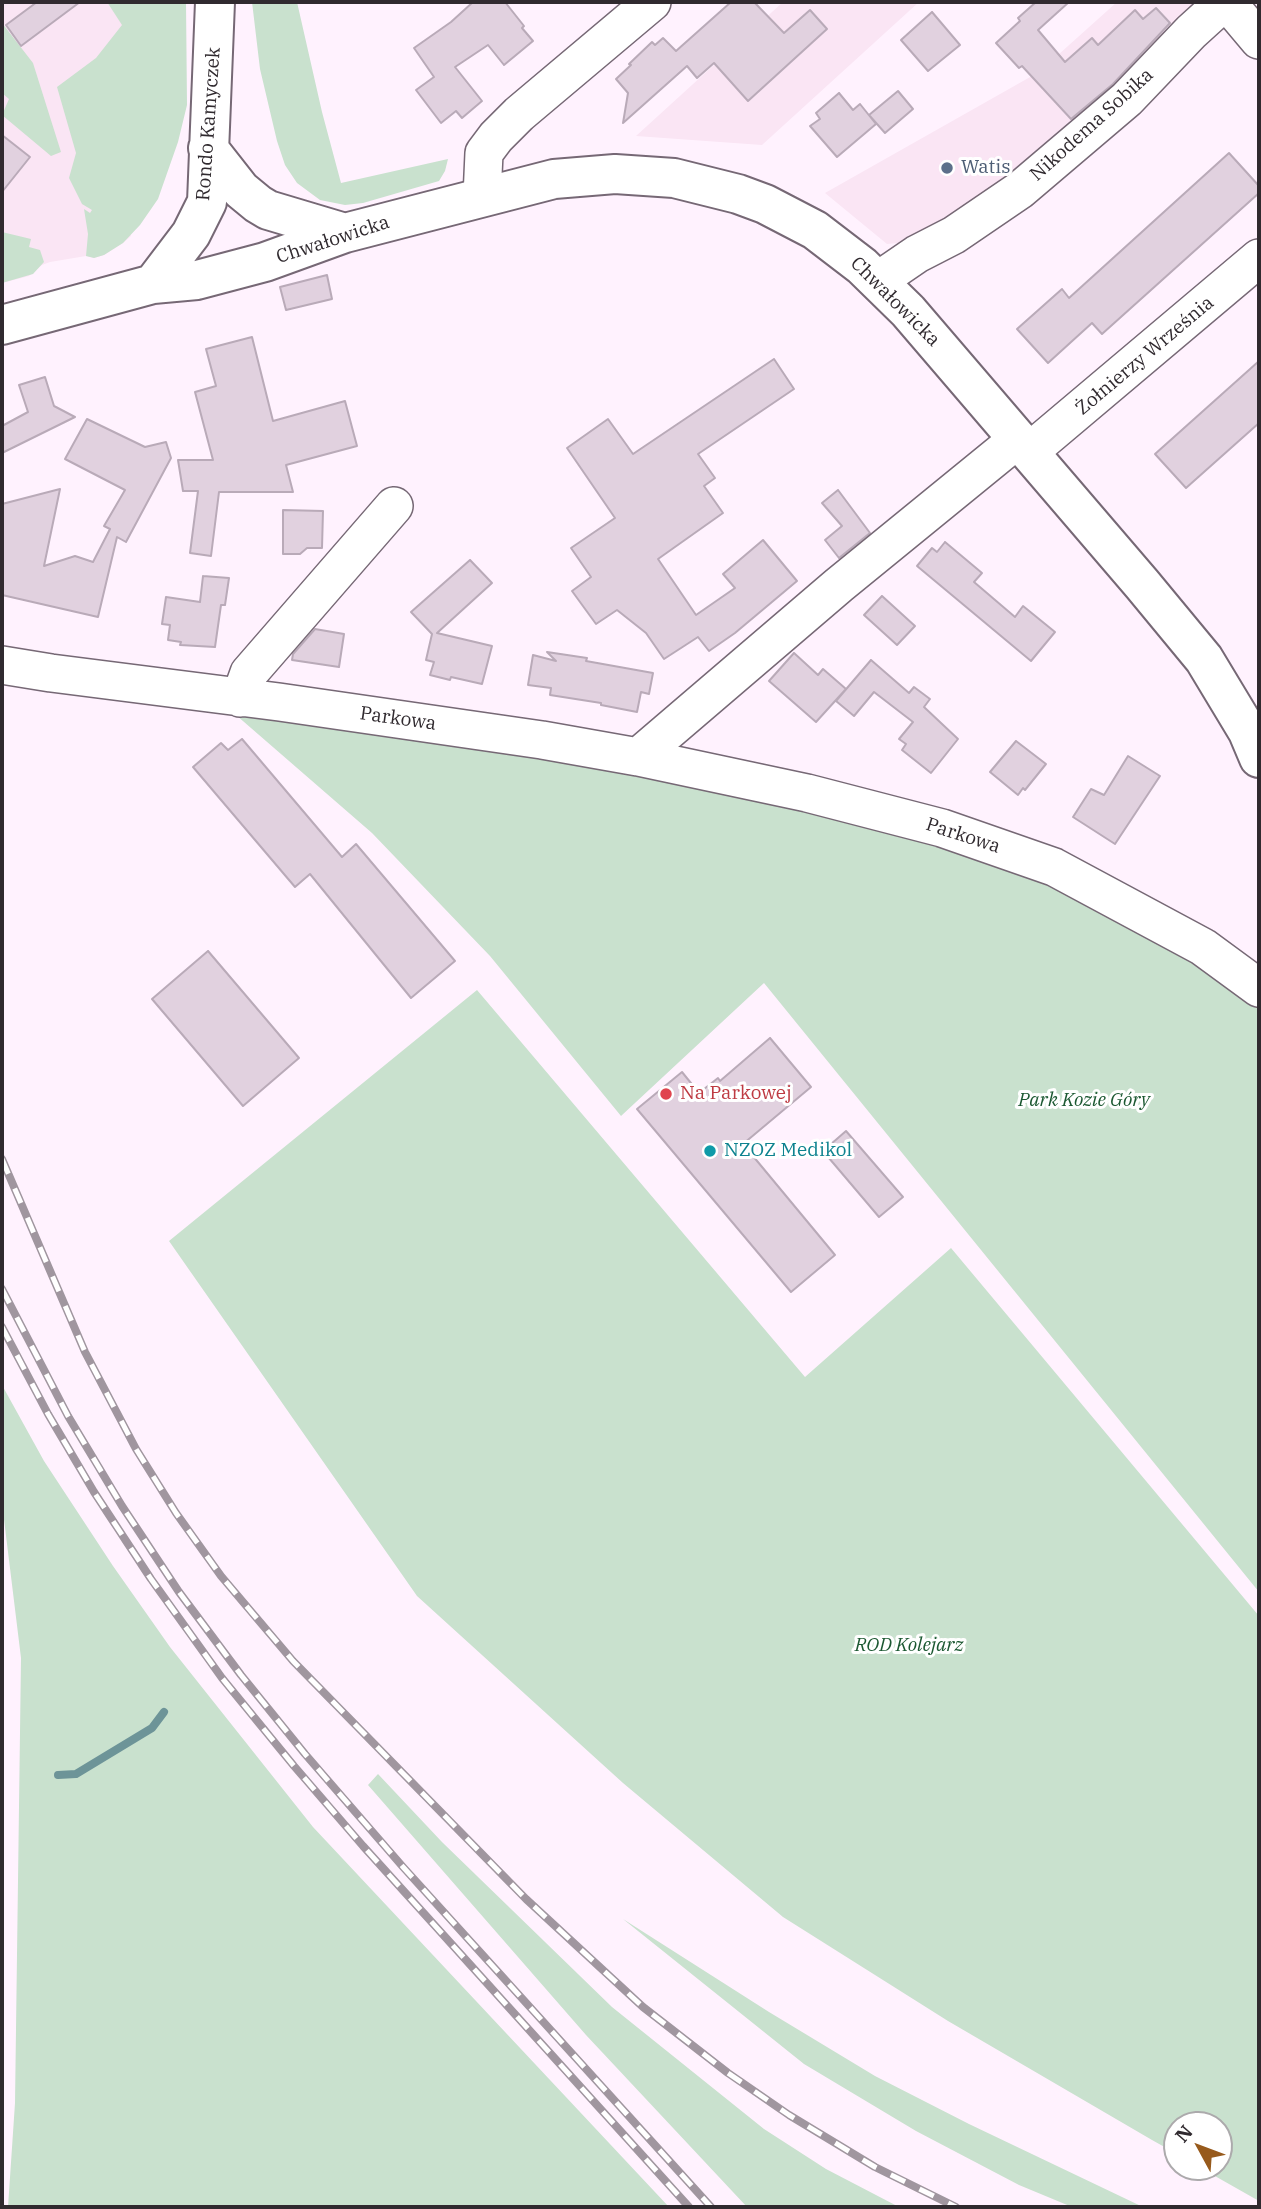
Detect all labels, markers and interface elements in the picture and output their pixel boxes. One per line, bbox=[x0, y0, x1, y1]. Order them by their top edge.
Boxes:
street label: Rondo Kamyczek bbox=[192, 46, 226, 202]
street label: Nikodema Sobika bbox=[1026, 64, 1158, 186]
place label: Watis bbox=[961, 157, 1010, 179]
marker: Watis bbox=[939, 160, 955, 176]
street label: Chwałowicka bbox=[274, 211, 392, 269]
street label: Chwałowicka bbox=[845, 252, 945, 352]
street label: Żołnierzy Września bbox=[1071, 292, 1219, 420]
street label: Parkowa bbox=[358, 702, 438, 736]
street label: Parkowa bbox=[923, 813, 1003, 859]
place label: Na Parkowej bbox=[680, 1083, 792, 1105]
marker: Na Parkowej bbox=[658, 1086, 674, 1102]
park label: Park Kozie Góry bbox=[1018, 1090, 1150, 1112]
place label: NZOZ Medikol bbox=[724, 1140, 852, 1162]
marker: NZOZ Medikol bbox=[702, 1143, 718, 1159]
park label: ROD Kolejarz bbox=[855, 1635, 963, 1657]
north arrow bbox=[1163, 2111, 1233, 2181]
text: N bbox=[1170, 2120, 1198, 2147]

